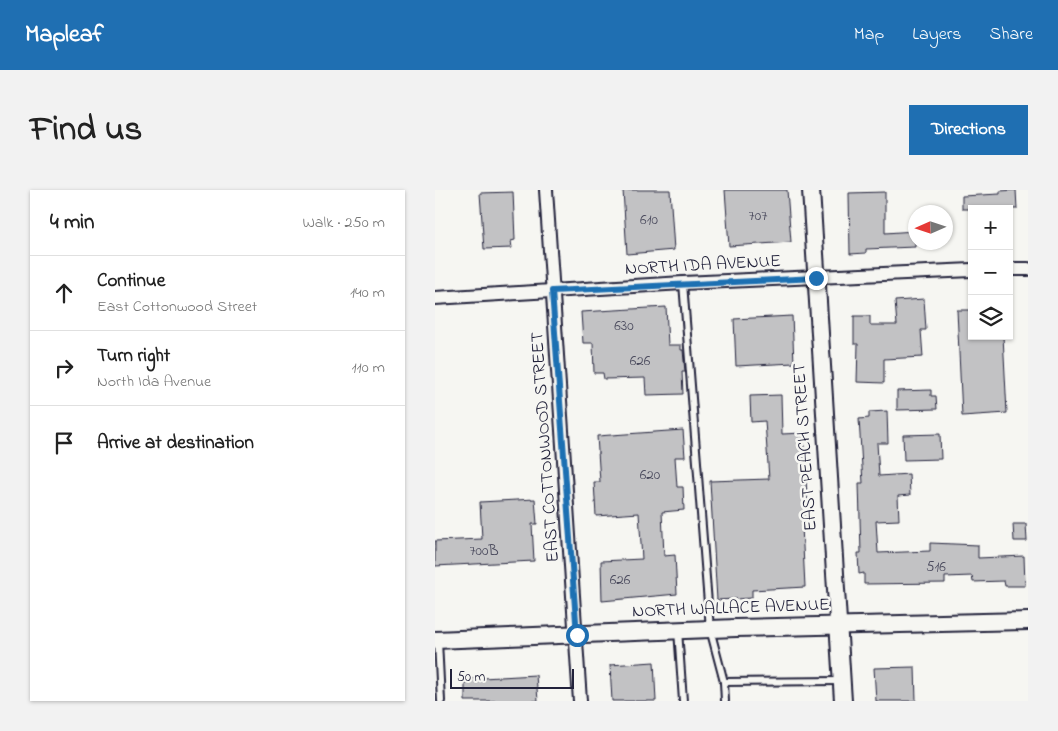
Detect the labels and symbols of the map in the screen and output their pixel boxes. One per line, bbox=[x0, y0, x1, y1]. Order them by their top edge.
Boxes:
house number: 707 bbox=[749, 205, 767, 227]
north arrow bbox=[908, 205, 953, 250]
house number: 610 bbox=[640, 209, 658, 231]
street label: NORTH IDA AVENUE bbox=[624, 249, 782, 283]
route end bbox=[805, 267, 828, 290]
house number: 630 bbox=[614, 315, 634, 337]
street label: EAST COTTONWOOD STREET bbox=[525, 331, 567, 563]
house number: 626 bbox=[630, 350, 651, 372]
street label: EAST PEACH STREET bbox=[787, 362, 825, 532]
house number: 620 bbox=[640, 464, 661, 486]
house number: 700B bbox=[469, 540, 499, 562]
house number: 516 bbox=[926, 556, 946, 578]
house number: 626 bbox=[610, 569, 631, 591]
street label: NORTH WALLACE AVENUE bbox=[632, 593, 830, 625]
route start bbox=[566, 624, 589, 647]
scale bar bbox=[450, 666, 574, 689]

